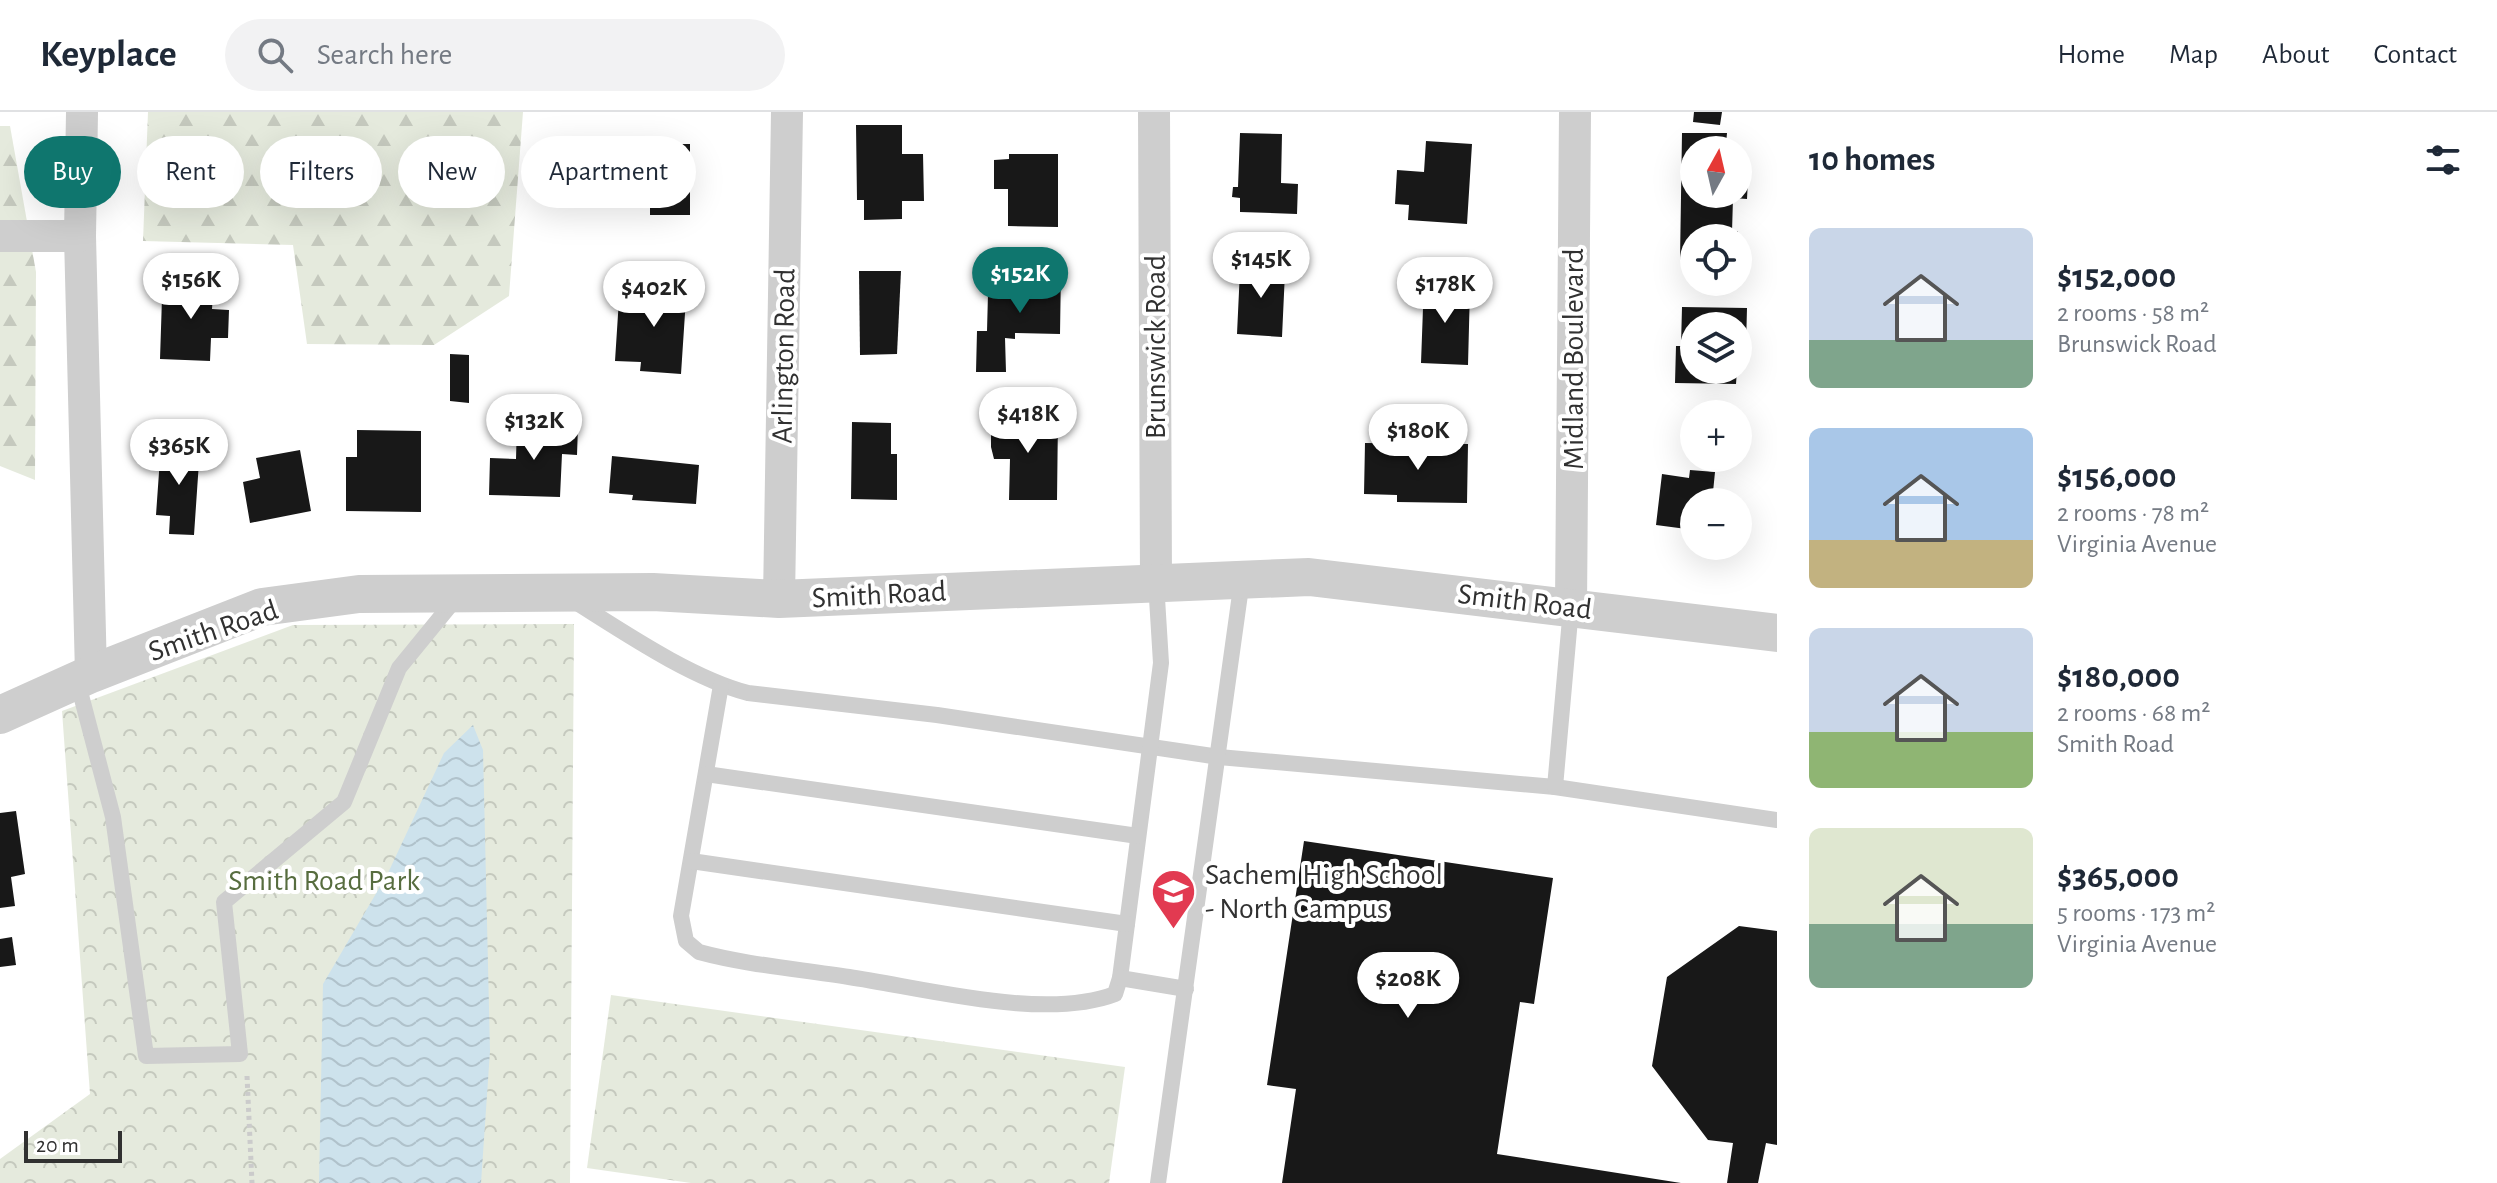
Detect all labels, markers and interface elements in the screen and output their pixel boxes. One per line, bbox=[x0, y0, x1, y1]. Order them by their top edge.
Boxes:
search box bbox=[225, 19, 785, 91]
icon: search bbox=[253, 33, 297, 77]
text: Keyplace bbox=[40, 36, 177, 74]
text: Search here bbox=[317, 40, 452, 70]
text: Home bbox=[2058, 41, 2125, 69]
text: Map bbox=[2169, 41, 2218, 69]
text: About bbox=[2262, 41, 2330, 69]
text: Contact bbox=[2374, 41, 2457, 69]
chip: Buy bbox=[24, 136, 121, 208]
chip: Rent bbox=[137, 136, 244, 208]
chip: Filters bbox=[260, 136, 382, 208]
chip: New bbox=[398, 136, 505, 208]
chip: Apartment bbox=[521, 136, 696, 208]
north arrow bbox=[1680, 136, 1752, 208]
map controls bbox=[1680, 136, 1752, 560]
icon: filters bbox=[2421, 138, 2465, 182]
text: 10 homes bbox=[1809, 143, 1935, 177]
button: locate bbox=[1680, 224, 1752, 296]
pin: $145K bbox=[1205, 232, 1317, 300]
text: $145K bbox=[1231, 245, 1291, 271]
pin: $152K bbox=[964, 247, 1076, 315]
street label: Midland Boulevard bbox=[1559, 248, 1589, 470]
pin: $156K bbox=[135, 253, 247, 321]
street label: Brunswick Road bbox=[1141, 255, 1171, 439]
pin: $178K bbox=[1389, 257, 1501, 325]
text: $152K bbox=[990, 260, 1050, 286]
icon: home bbox=[1873, 260, 1969, 356]
text: $152,000 bbox=[2057, 260, 2176, 294]
pin: $402K bbox=[598, 261, 710, 329]
text: $156K bbox=[161, 266, 221, 292]
street label: Arlington Road bbox=[767, 268, 801, 444]
text: $178K bbox=[1415, 270, 1475, 296]
text: $402K bbox=[621, 274, 687, 300]
text: 2 rooms · 58 m² bbox=[2057, 300, 2209, 326]
button: layers bbox=[1680, 312, 1752, 384]
text: Brunswick Road bbox=[2057, 331, 2217, 357]
pin: $418K bbox=[972, 387, 1084, 455]
pin: $132K bbox=[478, 394, 590, 462]
text: $418K bbox=[997, 400, 1059, 426]
button: + bbox=[1680, 400, 1752, 472]
pin: $180K bbox=[1362, 404, 1474, 472]
text: $132K bbox=[504, 407, 564, 433]
text: $180K bbox=[1387, 417, 1449, 443]
pin: $365K bbox=[123, 419, 235, 487]
text: $365K bbox=[148, 432, 210, 458]
icon: home bbox=[1873, 460, 1969, 556]
text: $156,000 bbox=[2057, 460, 2177, 494]
button: − bbox=[1680, 488, 1752, 560]
text: 2 rooms · 78 m² bbox=[2057, 500, 2209, 526]
text: Virginia Avenue bbox=[2057, 531, 2217, 557]
street label: Smith Road bbox=[811, 576, 947, 614]
street label: Smith Road bbox=[1456, 579, 1594, 625]
street label: Smith Road bbox=[145, 595, 282, 667]
icon: home bbox=[1873, 660, 1969, 756]
text: $180,000 bbox=[2057, 660, 2180, 694]
text: 2 rooms · 68 m² bbox=[2057, 700, 2210, 726]
text: Smith Road bbox=[2057, 731, 2174, 757]
place label: Sachem High School - North Campus bbox=[1205, 860, 1443, 924]
icon: home bbox=[1873, 860, 1969, 956]
text: $365,000 bbox=[2057, 860, 2179, 894]
park label: Smith Road Park bbox=[228, 866, 420, 896]
school or university icon: Sachem High School - North Campus bbox=[1150, 867, 1198, 930]
text: 5 rooms · 173 m² bbox=[2057, 900, 2215, 926]
text: Virginia Avenue bbox=[2057, 931, 2217, 957]
pin: $208K bbox=[1352, 952, 1464, 1020]
text: $208K bbox=[1375, 965, 1441, 991]
scale bar bbox=[24, 1127, 122, 1163]
text: 20 m bbox=[36, 1134, 79, 1156]

